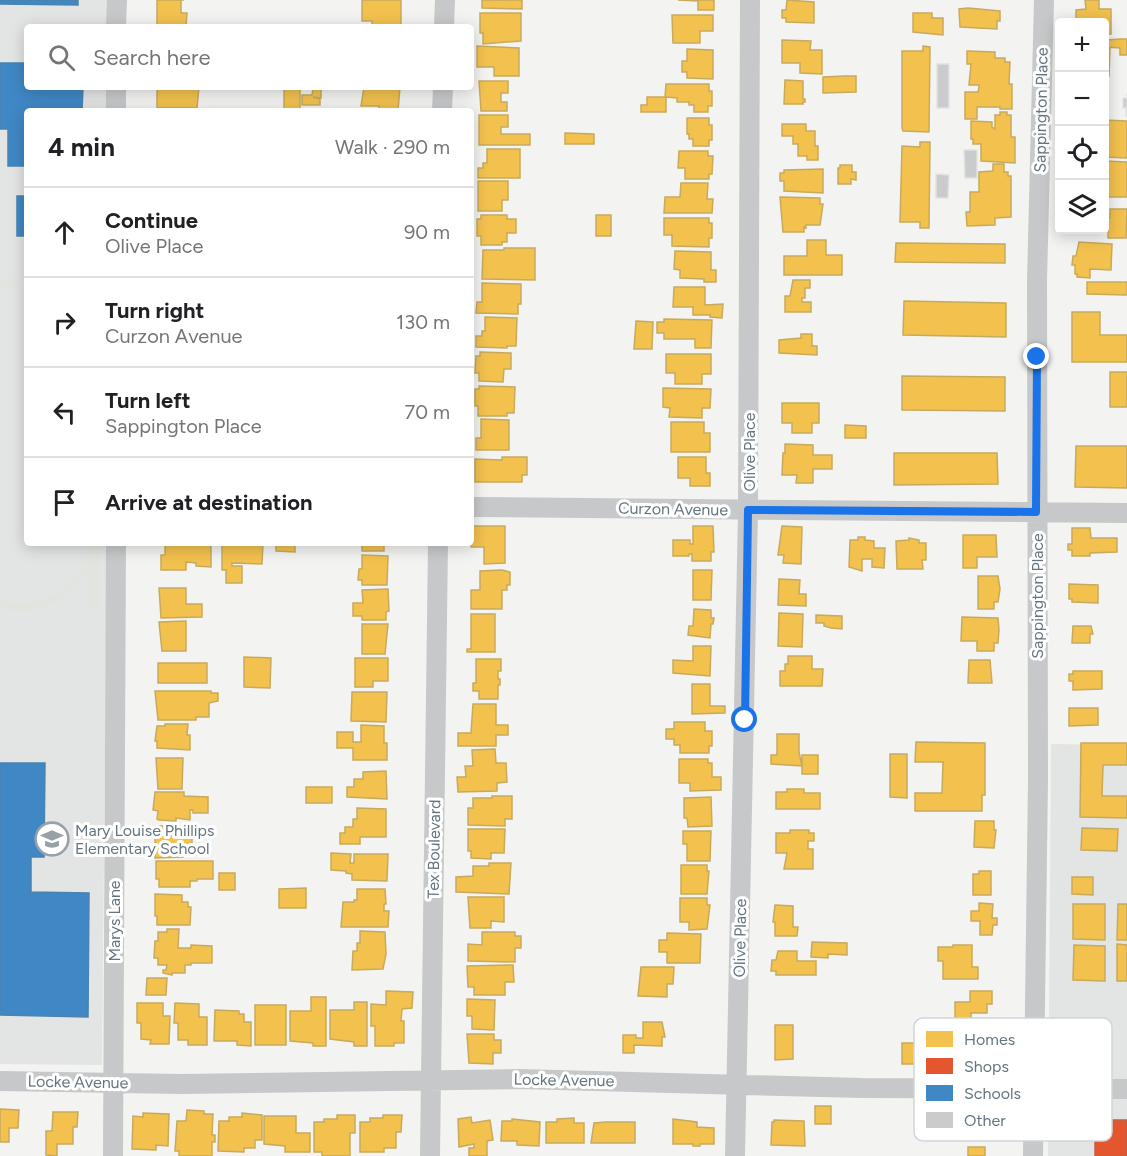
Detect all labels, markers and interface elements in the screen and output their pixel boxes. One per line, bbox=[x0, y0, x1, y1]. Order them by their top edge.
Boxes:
map controls bbox=[1055, 18, 1109, 234]
button: + bbox=[1055, 18, 1109, 72]
search box bbox=[24, 24, 474, 90]
icon: search bbox=[45, 41, 78, 74]
text: Search here bbox=[93, 44, 211, 71]
street label: Sappington Place bbox=[1030, 47, 1052, 173]
button: − bbox=[1055, 72, 1109, 126]
button: locate bbox=[1055, 126, 1109, 180]
text: 4 min bbox=[48, 131, 115, 163]
text: Walk · 290 m bbox=[335, 135, 450, 159]
button: layers bbox=[1055, 180, 1109, 234]
text: Continue bbox=[105, 207, 198, 234]
icon: ahead bbox=[48, 216, 81, 249]
text: 90 m bbox=[404, 220, 450, 244]
text: Olive Place bbox=[105, 234, 204, 258]
text: Turn right bbox=[105, 297, 204, 324]
icon: right bbox=[48, 306, 81, 339]
text: 130 m bbox=[396, 310, 450, 334]
text: Curzon Avenue bbox=[105, 324, 243, 348]
route end bbox=[1023, 343, 1049, 369]
text: Turn left bbox=[105, 387, 191, 414]
icon: left bbox=[48, 396, 81, 429]
text: 70 m bbox=[404, 400, 450, 424]
street label: Olive Place bbox=[740, 412, 759, 491]
text: Sappington Place bbox=[105, 414, 262, 438]
icon: arrive bbox=[48, 486, 81, 519]
text: Arrive at destination bbox=[105, 489, 313, 516]
street label: Curzon Avenue bbox=[618, 499, 728, 519]
street label: Sappington Place bbox=[1028, 533, 1047, 659]
route start bbox=[731, 706, 757, 732]
street label: Tex Boulevard bbox=[424, 799, 444, 899]
school or university icon: Mary Louise Phillips Elementary School bbox=[34, 821, 70, 857]
place label: Mary Louise Phillips Elementary School bbox=[75, 821, 214, 858]
street label: Marys Lane bbox=[105, 880, 124, 962]
street label: Olive Place bbox=[730, 898, 750, 978]
legend bbox=[914, 1018, 1112, 1141]
text: Homes bbox=[964, 1030, 1015, 1049]
text: Shops bbox=[964, 1057, 1009, 1076]
street label: Locke Avenue bbox=[514, 1070, 615, 1090]
street label: Locke Avenue bbox=[28, 1072, 129, 1092]
text: Schools bbox=[964, 1084, 1021, 1103]
text: Other bbox=[964, 1111, 1006, 1130]

